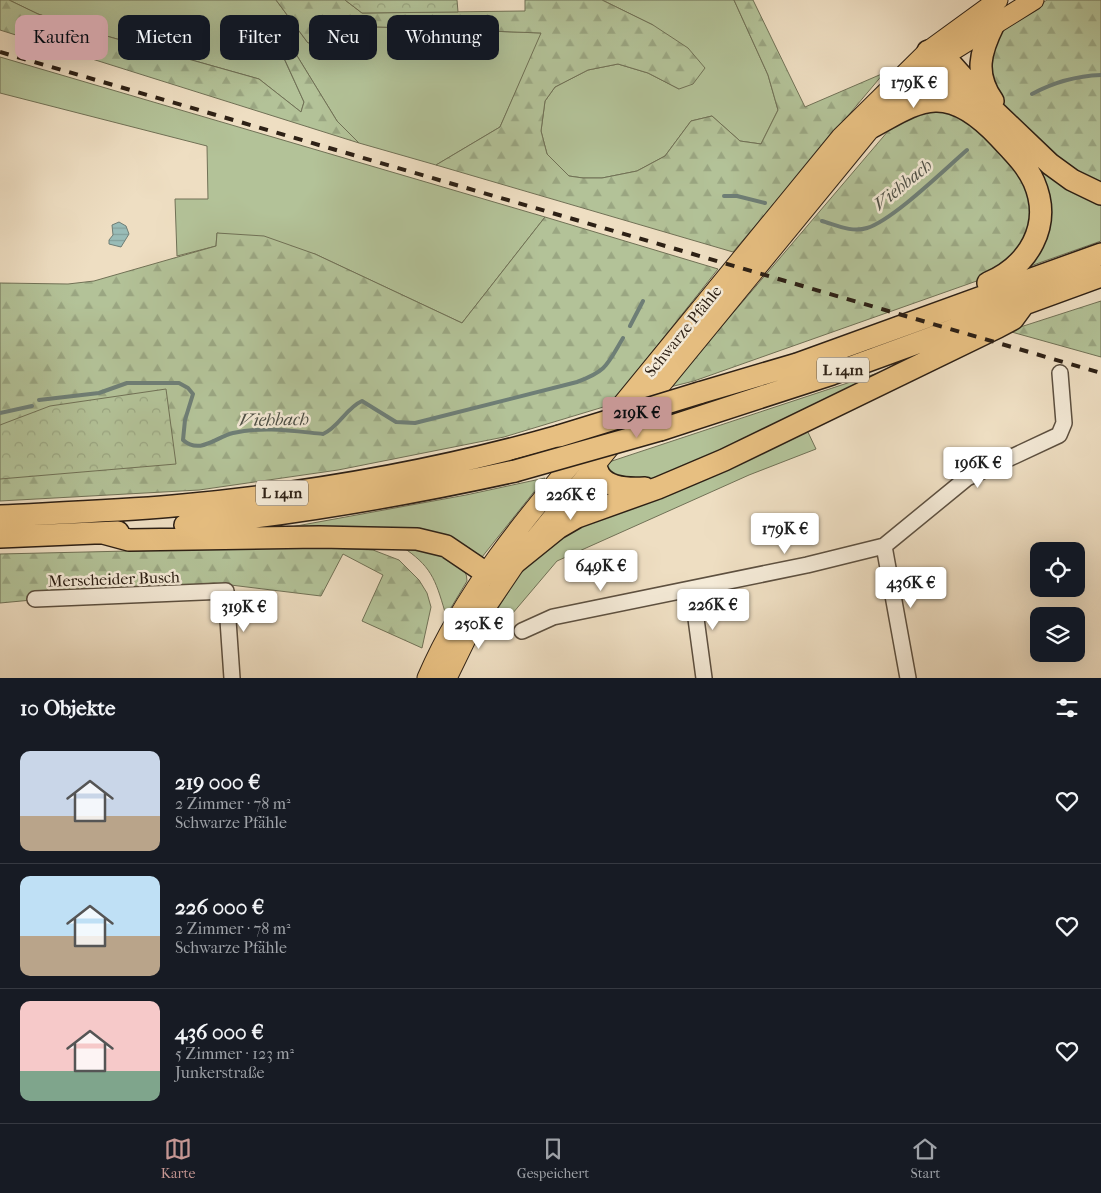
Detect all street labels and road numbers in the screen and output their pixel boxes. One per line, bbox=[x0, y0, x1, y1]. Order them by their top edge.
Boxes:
street label: Schwarze Pfähle bbox=[640, 282, 726, 380]
road number: L 141n bbox=[817, 358, 869, 382]
road number: L 141n bbox=[256, 480, 308, 506]
street label: Merscheider Busch bbox=[48, 567, 180, 591]

